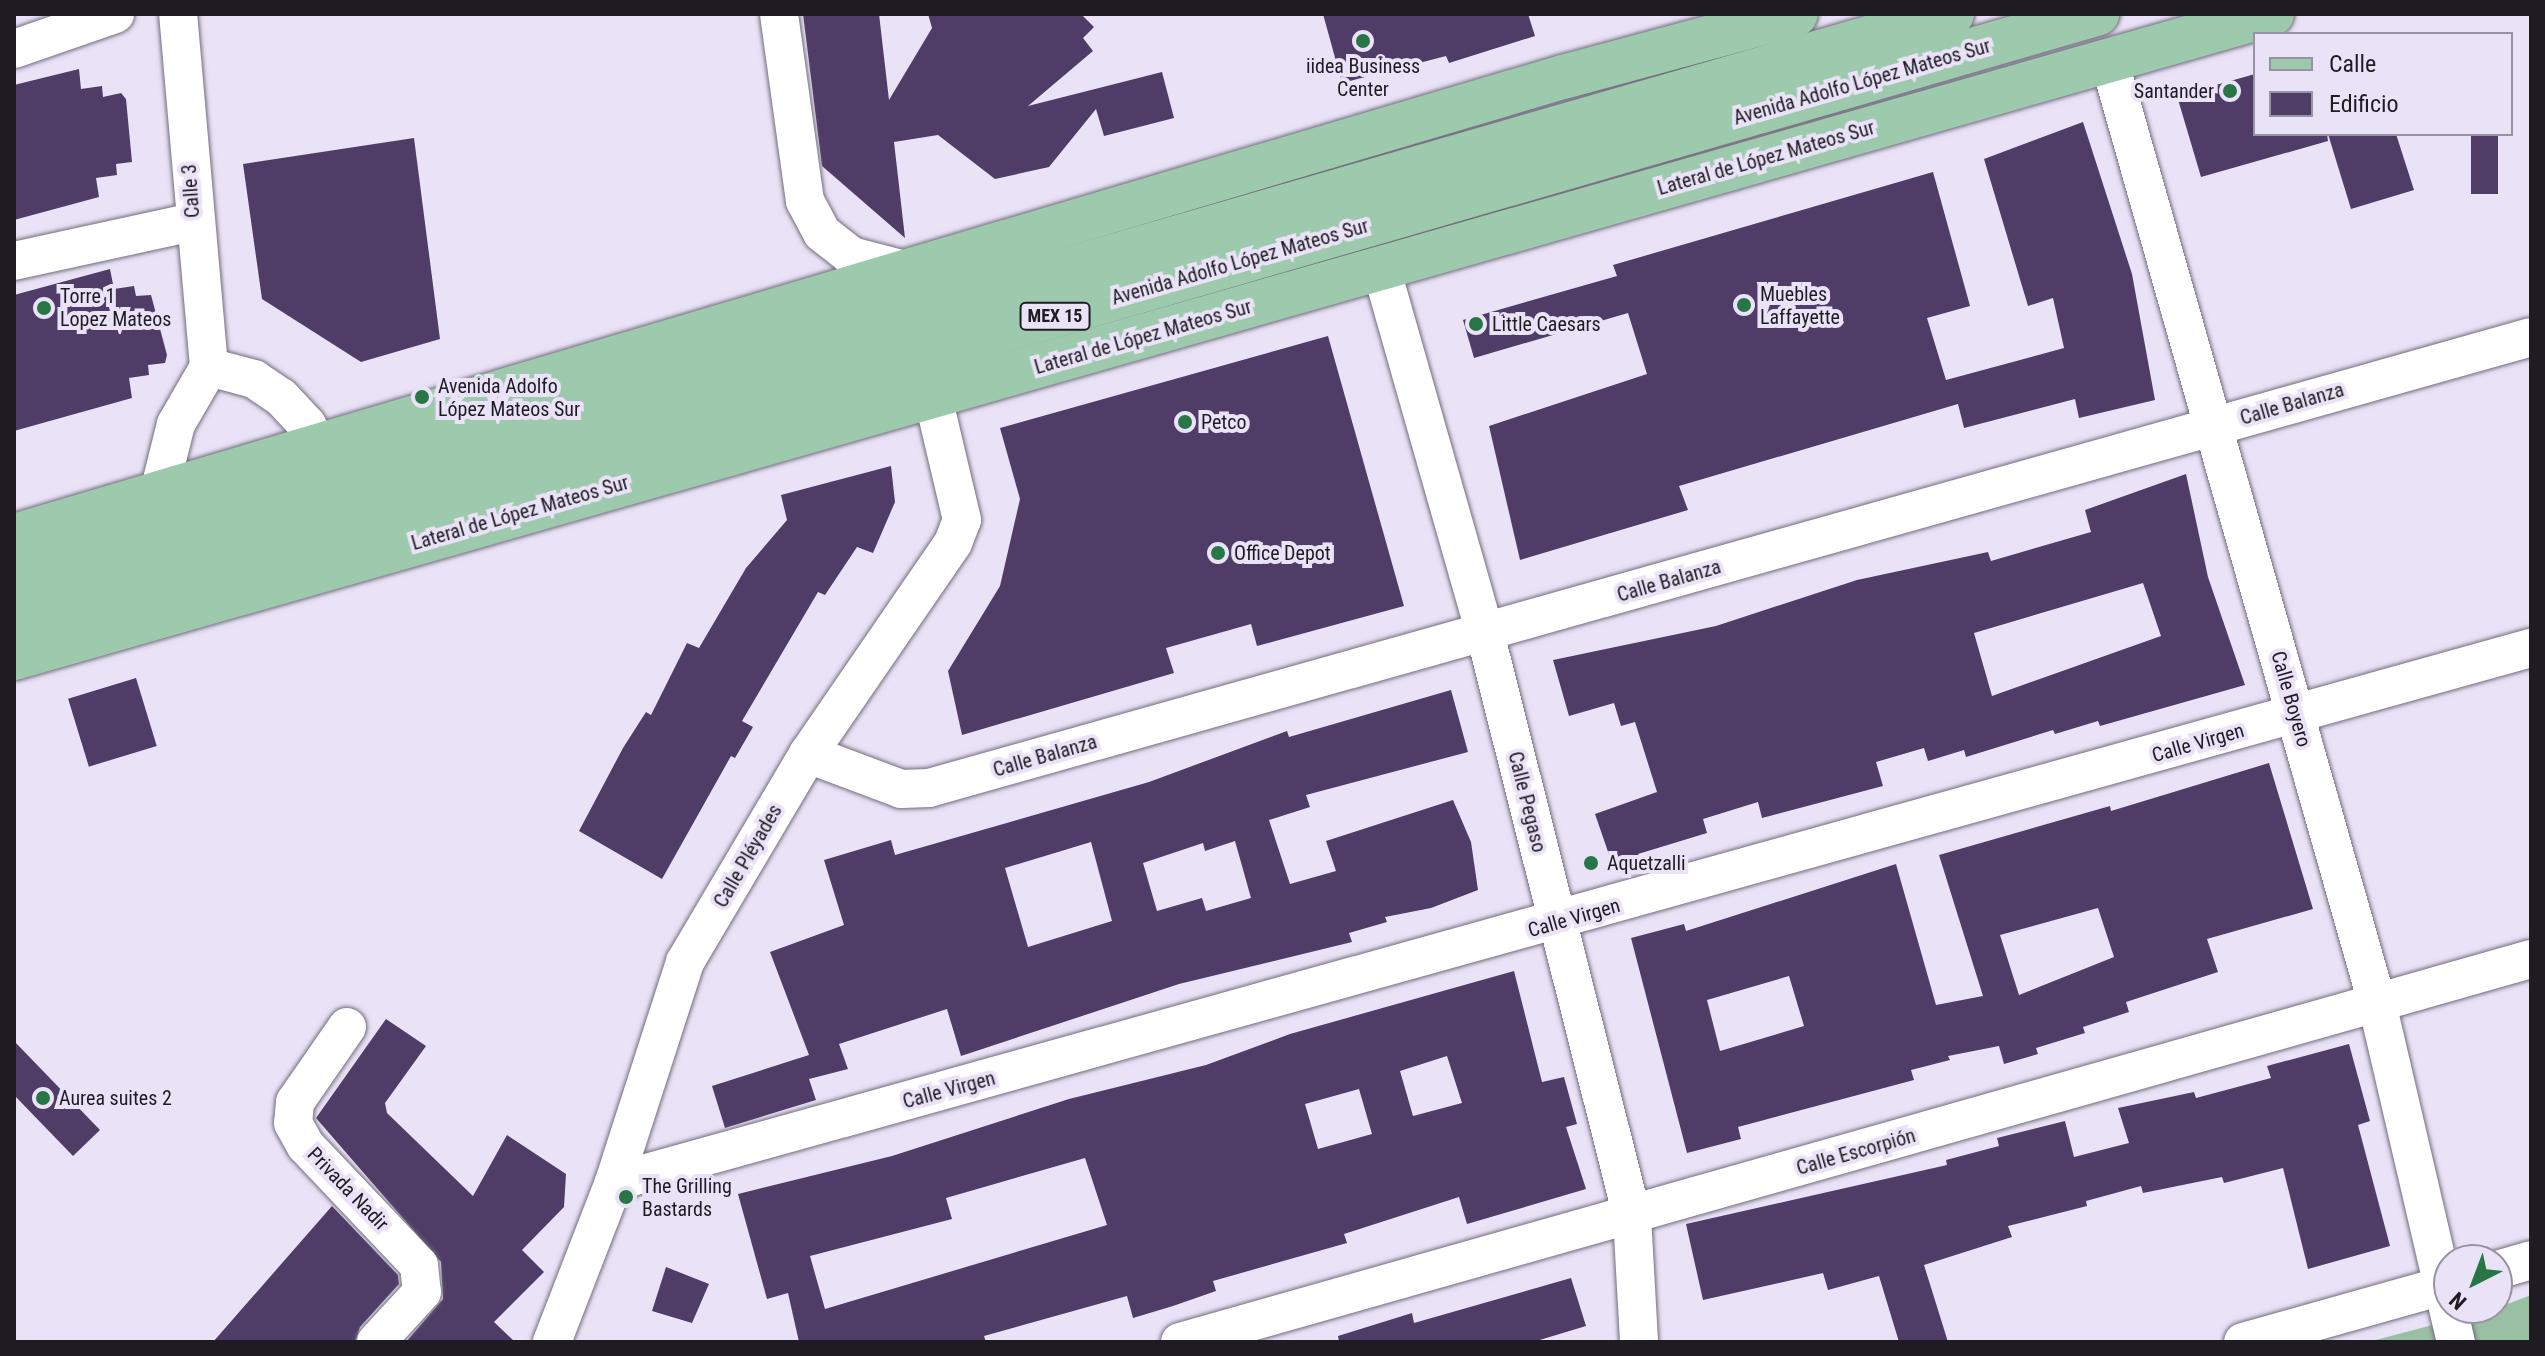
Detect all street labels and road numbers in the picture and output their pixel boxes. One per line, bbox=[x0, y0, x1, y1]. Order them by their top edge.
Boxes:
street label: Avenida Adolfo López Mateos Sur bbox=[1731, 34, 1993, 130]
street label: Lateral de López Mateos Sur bbox=[1655, 115, 1877, 201]
street label: Calle 3 bbox=[177, 163, 205, 219]
street label: Avenida Adolfo López Mateos Sur bbox=[1109, 214, 1371, 310]
street label: Lateral de López Mateos Sur bbox=[1032, 294, 1254, 380]
road number: MEX 15 bbox=[1019, 302, 1091, 330]
street label: Calle Balanza bbox=[2237, 378, 2347, 430]
street label: Lateral de López Mateos Sur bbox=[409, 470, 631, 556]
street label: Calle Balanza bbox=[1614, 555, 1724, 607]
street label: Calle Boyero bbox=[2266, 648, 2316, 750]
street label: Calle Virgen bbox=[2149, 718, 2247, 768]
street label: Calle Balanza bbox=[990, 730, 1100, 782]
street label: Calle Pegaso bbox=[1503, 749, 1551, 855]
street label: Calle Pléyades bbox=[709, 800, 787, 912]
street label: Calle Virgen bbox=[1525, 893, 1623, 943]
street label: Calle Virgen bbox=[900, 1066, 998, 1114]
street label: Calle Escorpión bbox=[1794, 1124, 1918, 1180]
street label: Privada Nadir bbox=[302, 1142, 394, 1236]

